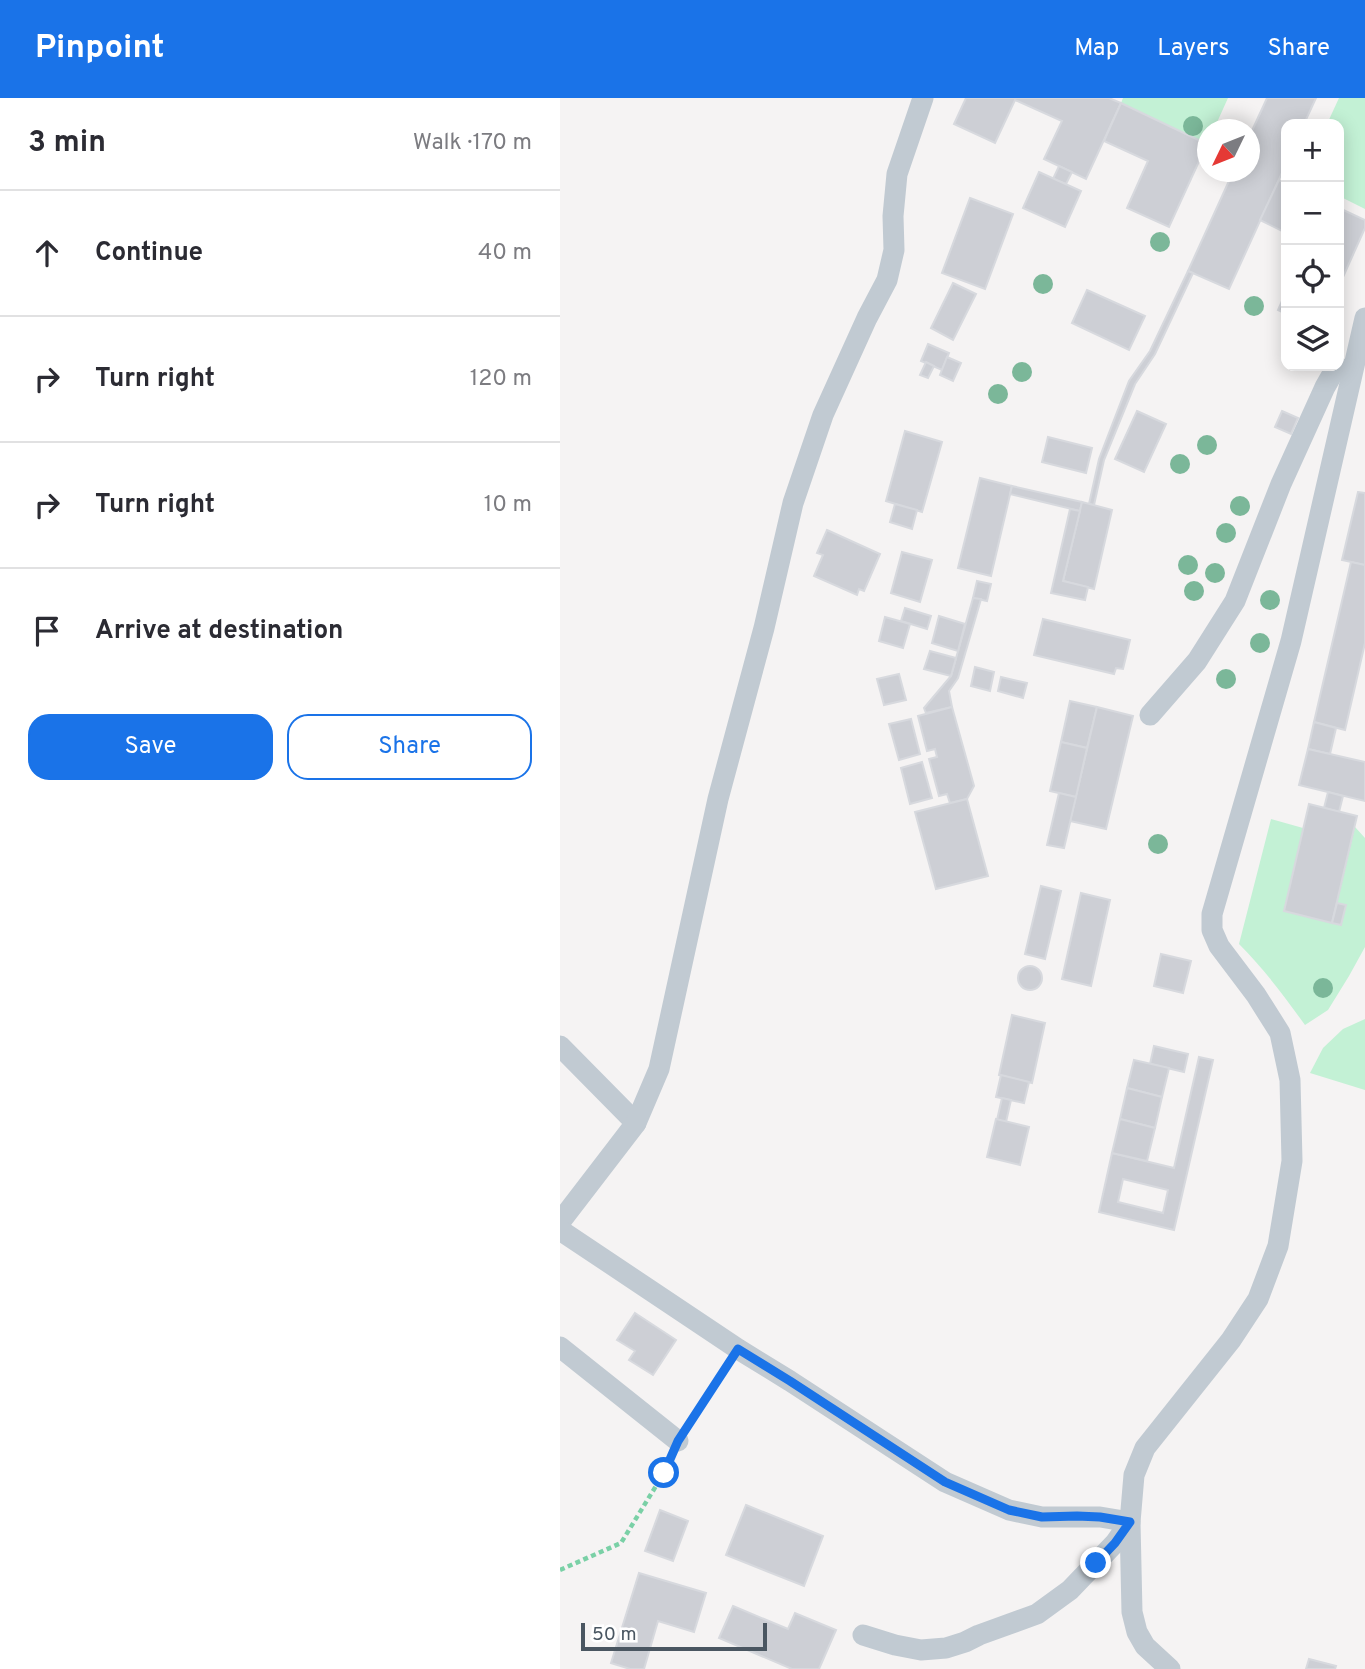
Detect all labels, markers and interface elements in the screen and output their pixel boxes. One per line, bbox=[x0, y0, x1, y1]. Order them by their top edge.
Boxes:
text: Pinpoint bbox=[35, 28, 164, 70]
text: Map bbox=[1074, 34, 1119, 64]
text: Layers bbox=[1157, 34, 1229, 64]
text: Share bbox=[1267, 34, 1330, 64]
north arrow bbox=[1197, 119, 1260, 182]
map controls bbox=[1281, 119, 1344, 371]
button: + bbox=[1281, 119, 1344, 182]
text: 3 min bbox=[28, 125, 106, 162]
text: Walk · 170 m bbox=[413, 129, 532, 158]
button: − bbox=[1281, 182, 1344, 245]
icon: ahead bbox=[28, 234, 66, 272]
text: Continue bbox=[95, 237, 203, 270]
text: 40 m bbox=[478, 239, 532, 268]
button: locate bbox=[1281, 245, 1344, 308]
button: layers bbox=[1281, 308, 1344, 371]
icon: right bbox=[28, 360, 66, 398]
text: Turn right bbox=[95, 363, 215, 396]
text: 120 m bbox=[470, 365, 532, 394]
icon: right bbox=[28, 486, 66, 524]
text: Turn right bbox=[95, 489, 215, 522]
text: 10 m bbox=[484, 491, 532, 520]
icon: arrive bbox=[28, 612, 66, 650]
text: Arrive at destination bbox=[95, 615, 343, 648]
button: Save bbox=[28, 714, 273, 780]
button: Share bbox=[287, 714, 532, 780]
route start bbox=[648, 1457, 679, 1488]
route end bbox=[1080, 1547, 1111, 1578]
scale bar bbox=[581, 1620, 766, 1652]
text: 50 m bbox=[592, 1623, 637, 1647]

